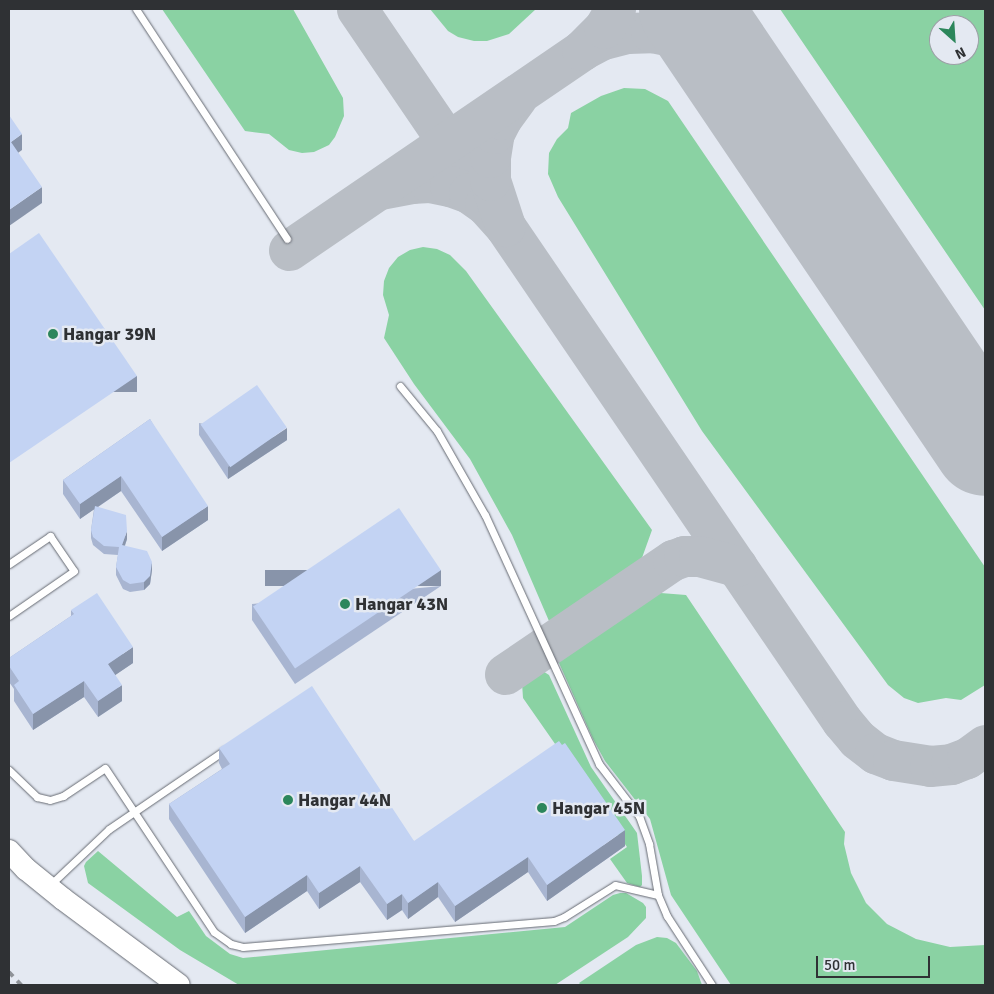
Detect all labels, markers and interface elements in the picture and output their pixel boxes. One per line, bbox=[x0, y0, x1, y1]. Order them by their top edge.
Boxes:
north arrow bbox=[929, 15, 979, 65]
text: N bbox=[952, 43, 968, 63]
place label: Hangar 39N bbox=[63, 323, 156, 345]
marker: Hangar 39N bbox=[47, 328, 59, 340]
place label: Hangar 43N bbox=[355, 593, 448, 615]
marker: Hangar 43N bbox=[339, 598, 351, 610]
place label: Hangar 44N bbox=[298, 789, 391, 811]
marker: Hangar 44N bbox=[282, 794, 294, 806]
place label: Hangar 45N bbox=[552, 797, 645, 819]
marker: Hangar 45N bbox=[536, 802, 548, 814]
scale bar bbox=[819, 946, 933, 978]
text: 50 m bbox=[824, 956, 855, 974]

